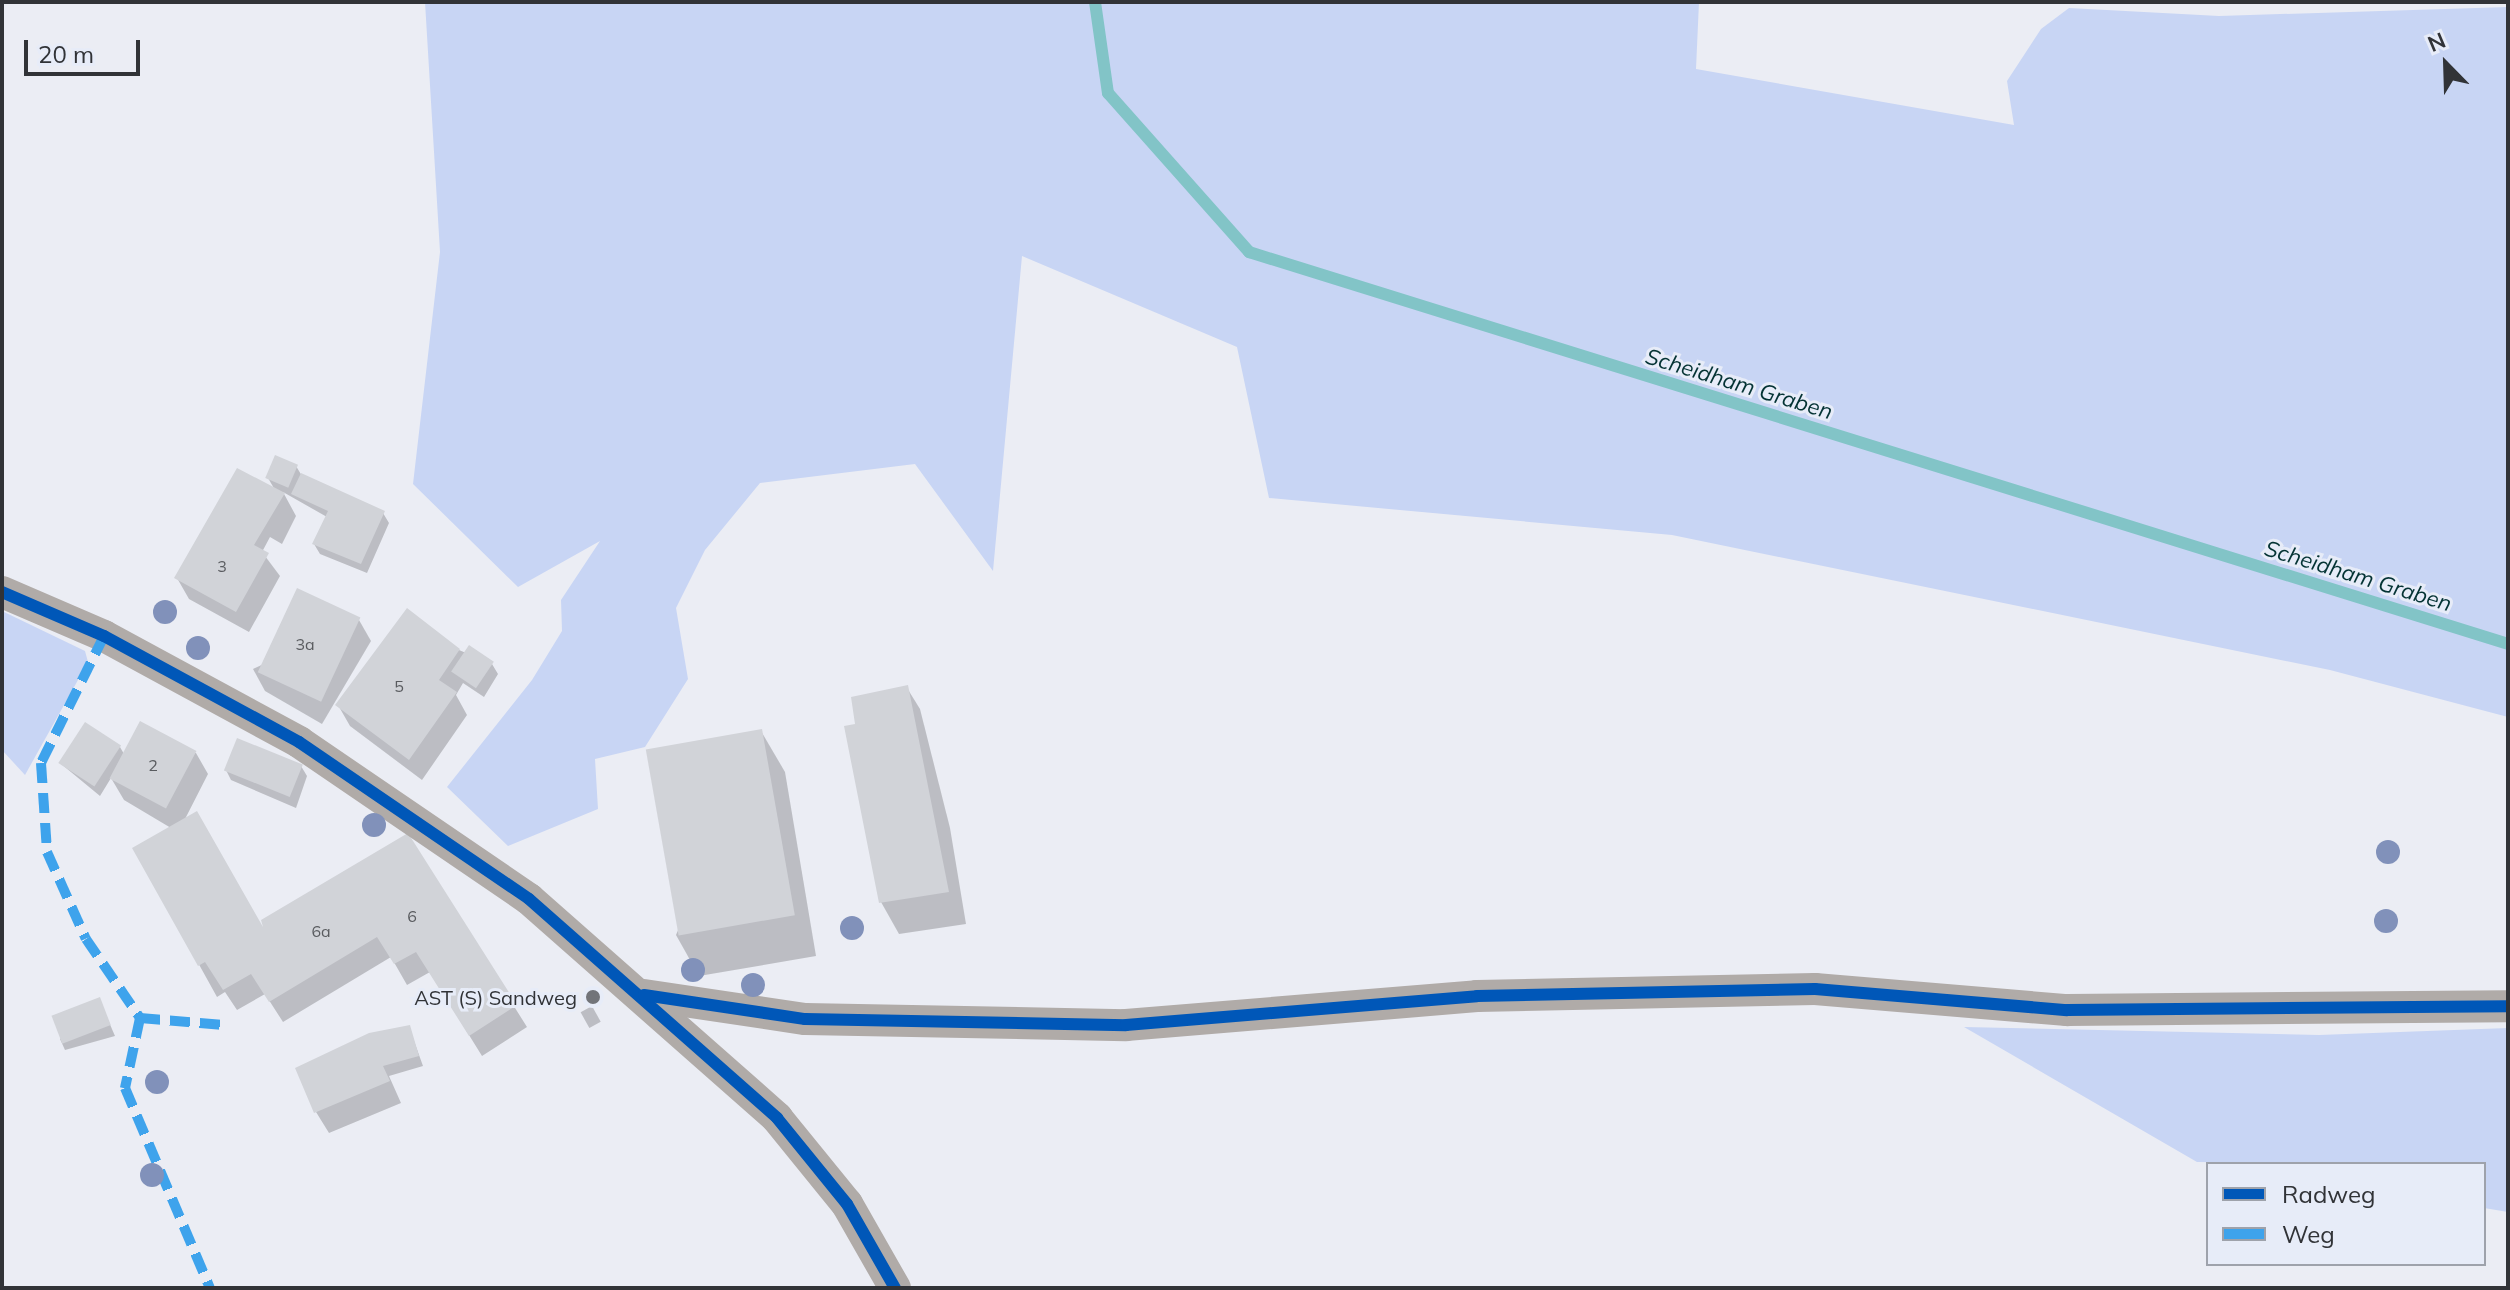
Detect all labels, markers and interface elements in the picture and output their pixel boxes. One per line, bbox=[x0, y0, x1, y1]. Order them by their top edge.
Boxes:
scale bar bbox=[28, 24, 144, 74]
north arrow bbox=[2406, 24, 2486, 104]
text: N bbox=[2424, 26, 2450, 58]
text: 20 m bbox=[38, 39, 94, 69]
water label: Scheidham Graben bbox=[1642, 343, 1836, 425]
water label: Scheidham Graben bbox=[2261, 535, 2455, 617]
house number: 3 bbox=[217, 556, 227, 576]
house number: 3a bbox=[295, 634, 315, 654]
house number: 5 bbox=[394, 676, 404, 696]
house number: 2 bbox=[148, 755, 158, 775]
house number: 6 bbox=[407, 906, 417, 926]
house number: 6a bbox=[311, 921, 331, 941]
place label: AST (S) Sandweg bbox=[414, 985, 577, 1009]
marker: AST (S) Sandweg bbox=[584, 988, 602, 1006]
legend bbox=[2206, 1162, 2486, 1266]
text: Radweg bbox=[2282, 1179, 2376, 1209]
text: Weg bbox=[2282, 1219, 2335, 1249]

